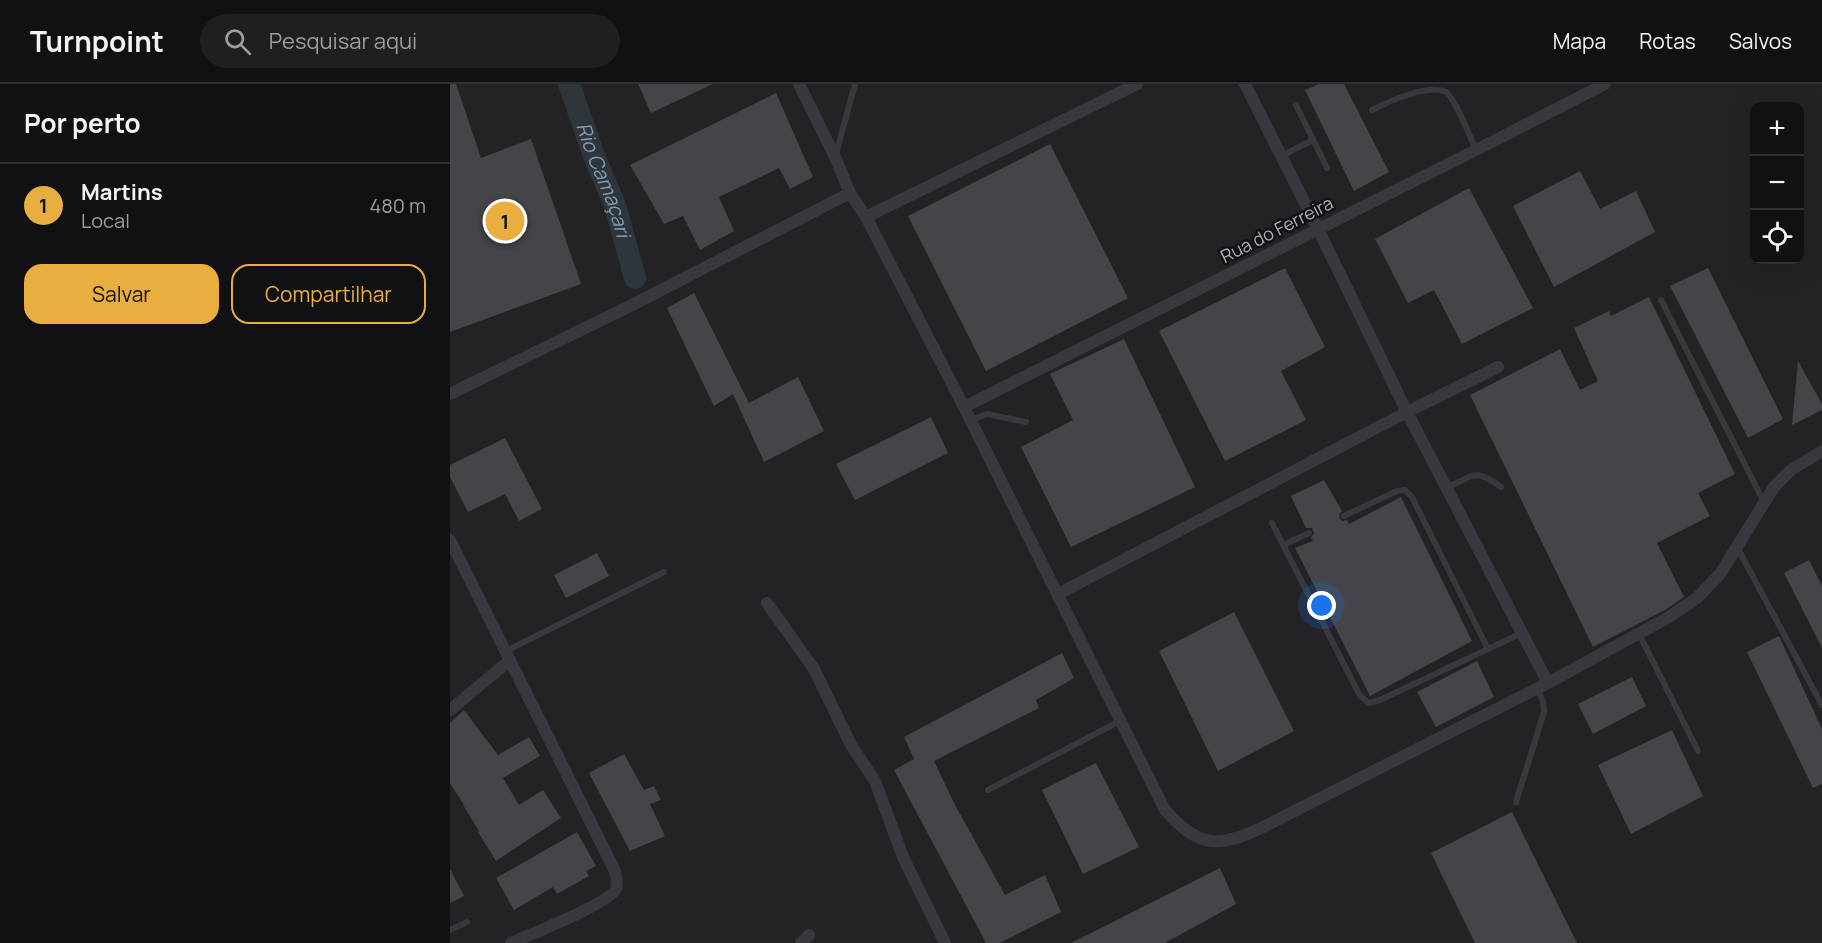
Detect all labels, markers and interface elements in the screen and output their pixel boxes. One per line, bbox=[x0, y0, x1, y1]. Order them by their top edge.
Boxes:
search box bbox=[200, 14, 620, 68]
text: Turnpoint bbox=[30, 22, 164, 60]
icon: search bbox=[221, 25, 254, 58]
text: Pesquisar aqui bbox=[269, 26, 417, 56]
text: Mapa bbox=[1553, 27, 1606, 55]
text: Rotas bbox=[1639, 27, 1696, 55]
text: Salvos bbox=[1729, 27, 1792, 55]
map controls bbox=[1750, 102, 1804, 264]
button: + bbox=[1750, 102, 1804, 156]
text: Por perto bbox=[24, 105, 141, 141]
water label: Rio Camaçari bbox=[570, 119, 638, 242]
button: − bbox=[1750, 156, 1804, 210]
text: Martins bbox=[81, 177, 163, 207]
street label: Rua do Ferreira bbox=[1216, 190, 1337, 268]
text: 1 bbox=[39, 192, 48, 219]
text: 480 m bbox=[369, 192, 426, 219]
pin: 1 bbox=[486, 198, 524, 244]
text: Local bbox=[81, 207, 130, 234]
button: locate bbox=[1750, 210, 1804, 264]
button: Salvar bbox=[24, 264, 219, 324]
button: Compartilhar bbox=[231, 264, 426, 324]
your location bbox=[1307, 591, 1336, 620]

